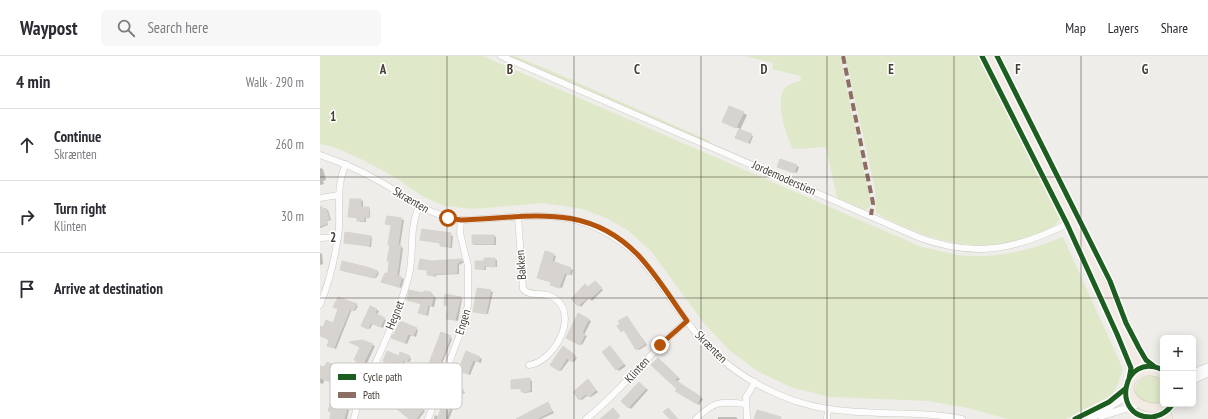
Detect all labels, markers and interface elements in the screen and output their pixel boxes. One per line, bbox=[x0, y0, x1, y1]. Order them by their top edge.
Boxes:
search box bbox=[101, 10, 381, 46]
text: Waypost bbox=[20, 16, 77, 40]
icon: search bbox=[115, 17, 137, 39]
text: Search here bbox=[147, 18, 208, 37]
text: Map bbox=[1065, 19, 1086, 37]
text: Layers bbox=[1108, 19, 1139, 37]
text: Share bbox=[1161, 19, 1188, 37]
text: A bbox=[379, 61, 387, 78]
text: B bbox=[507, 61, 513, 78]
text: C bbox=[634, 61, 640, 78]
text: D bbox=[761, 61, 768, 78]
text: E bbox=[888, 61, 894, 78]
text: F bbox=[1015, 61, 1021, 78]
text: G bbox=[1142, 61, 1149, 78]
text: 4 min bbox=[16, 71, 50, 93]
text: Walk · 290 m bbox=[246, 74, 304, 91]
text: 1 bbox=[330, 108, 336, 125]
text: Continue bbox=[54, 127, 101, 146]
icon: ahead bbox=[16, 134, 38, 156]
text: 260 m bbox=[275, 136, 304, 153]
text: Skrænten bbox=[54, 146, 97, 163]
street label: Jordemoderstien bbox=[749, 156, 818, 198]
street label: Skrænten bbox=[390, 183, 432, 216]
text: Turn right bbox=[54, 199, 106, 218]
icon: right bbox=[16, 206, 38, 228]
text: 30 m bbox=[281, 208, 304, 225]
route start bbox=[439, 209, 457, 227]
text: Klinten bbox=[54, 218, 87, 235]
text: 2 bbox=[330, 229, 336, 246]
street label: Bakken bbox=[512, 250, 529, 280]
icon: arrive bbox=[16, 278, 38, 300]
text: Arrive at destination bbox=[54, 279, 163, 298]
street label: Hegnet bbox=[382, 297, 407, 332]
street label: Engen bbox=[452, 307, 473, 336]
street label: Skrænten bbox=[692, 327, 731, 366]
map controls bbox=[1160, 335, 1196, 407]
button: + bbox=[1160, 335, 1196, 371]
route end bbox=[651, 336, 669, 354]
street label: Klinten bbox=[621, 353, 652, 386]
legend bbox=[330, 363, 462, 409]
text: Cycle path bbox=[363, 370, 402, 384]
button: − bbox=[1160, 371, 1196, 407]
text: Path bbox=[363, 388, 380, 402]

